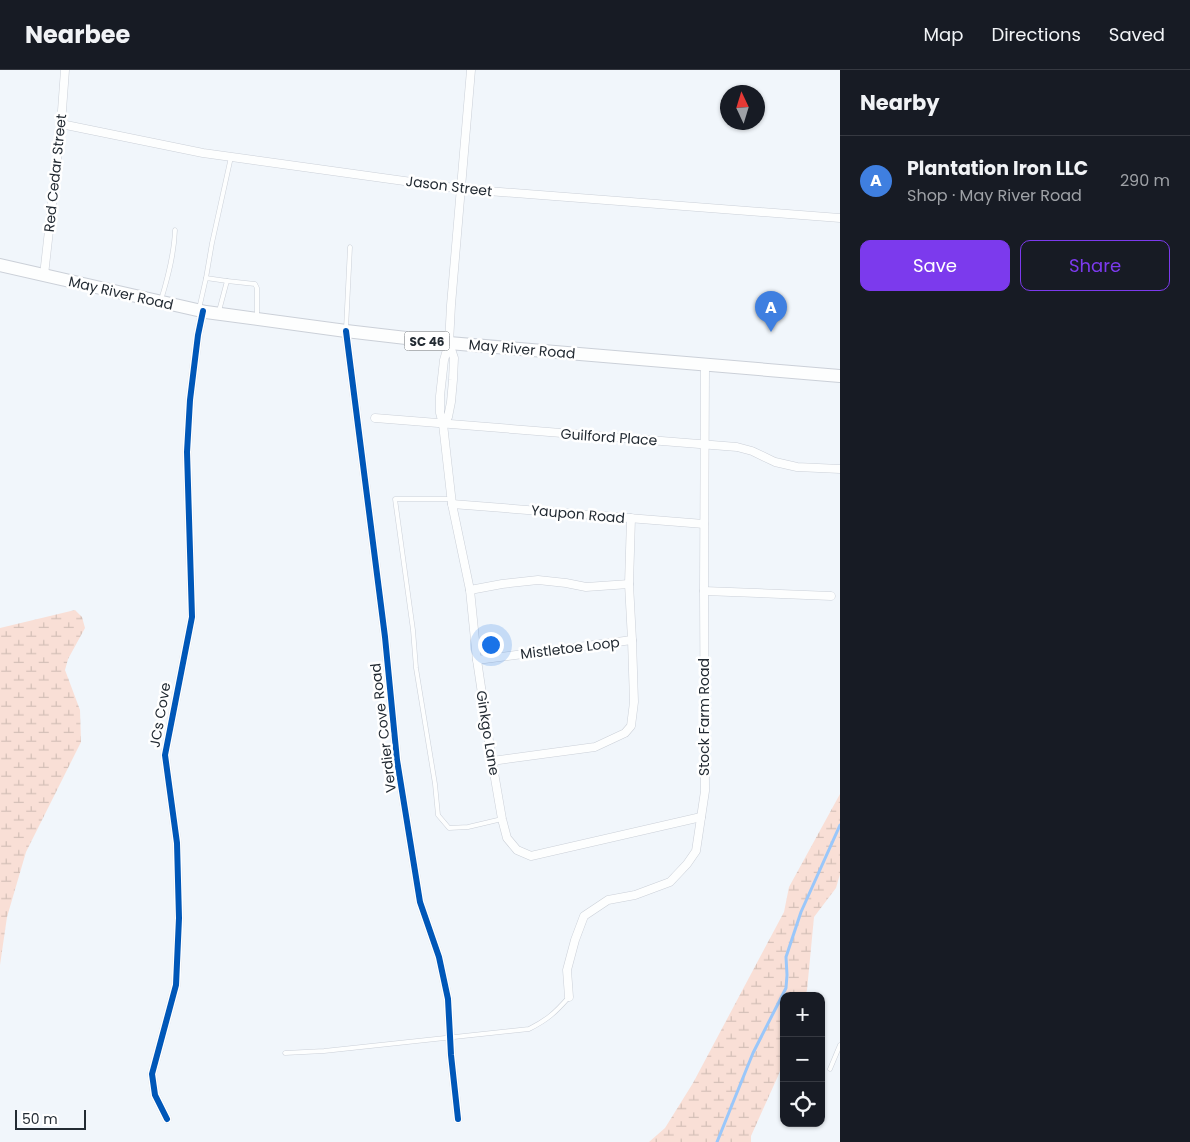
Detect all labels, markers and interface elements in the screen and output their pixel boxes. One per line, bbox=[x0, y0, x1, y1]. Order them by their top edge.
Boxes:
text: Nearbee bbox=[25, 18, 130, 51]
text: Map bbox=[924, 22, 963, 47]
text: Directions bbox=[991, 22, 1081, 47]
text: Saved bbox=[1109, 22, 1165, 47]
north arrow bbox=[720, 85, 765, 130]
text: Nearby bbox=[860, 88, 940, 117]
street label: Red Cedar Street bbox=[39, 113, 71, 233]
text: Plantation Iron LLC bbox=[907, 155, 1088, 182]
text: A bbox=[870, 169, 882, 192]
text: 290 m bbox=[1120, 169, 1170, 192]
street label: Jason Street bbox=[405, 171, 493, 201]
text: Shop · May River Road bbox=[907, 184, 1082, 207]
button: Save bbox=[860, 240, 1010, 291]
button: Share bbox=[1020, 240, 1170, 291]
street label: May River Road bbox=[67, 271, 175, 315]
pin: A bbox=[755, 291, 787, 332]
road number: SC 46 bbox=[404, 332, 450, 350]
street label: May River Road bbox=[468, 334, 576, 364]
street label: Guilford Place bbox=[560, 424, 658, 450]
street label: Yaupon Road bbox=[530, 500, 626, 528]
your location bbox=[478, 632, 504, 658]
street label: Mistletoe Loop bbox=[519, 632, 621, 664]
street label: Stock Farm Road bbox=[694, 658, 714, 776]
street label: Verdier Cove Road bbox=[365, 662, 401, 794]
street label: JCs Cove bbox=[144, 681, 176, 749]
street label: Ginkgo Lane bbox=[471, 689, 505, 777]
map controls bbox=[780, 992, 825, 1127]
button: + bbox=[780, 992, 825, 1037]
button: − bbox=[780, 1037, 825, 1082]
button: locate bbox=[780, 1082, 825, 1127]
scale bar bbox=[15, 1107, 86, 1130]
text: 50 m bbox=[22, 1109, 58, 1129]

